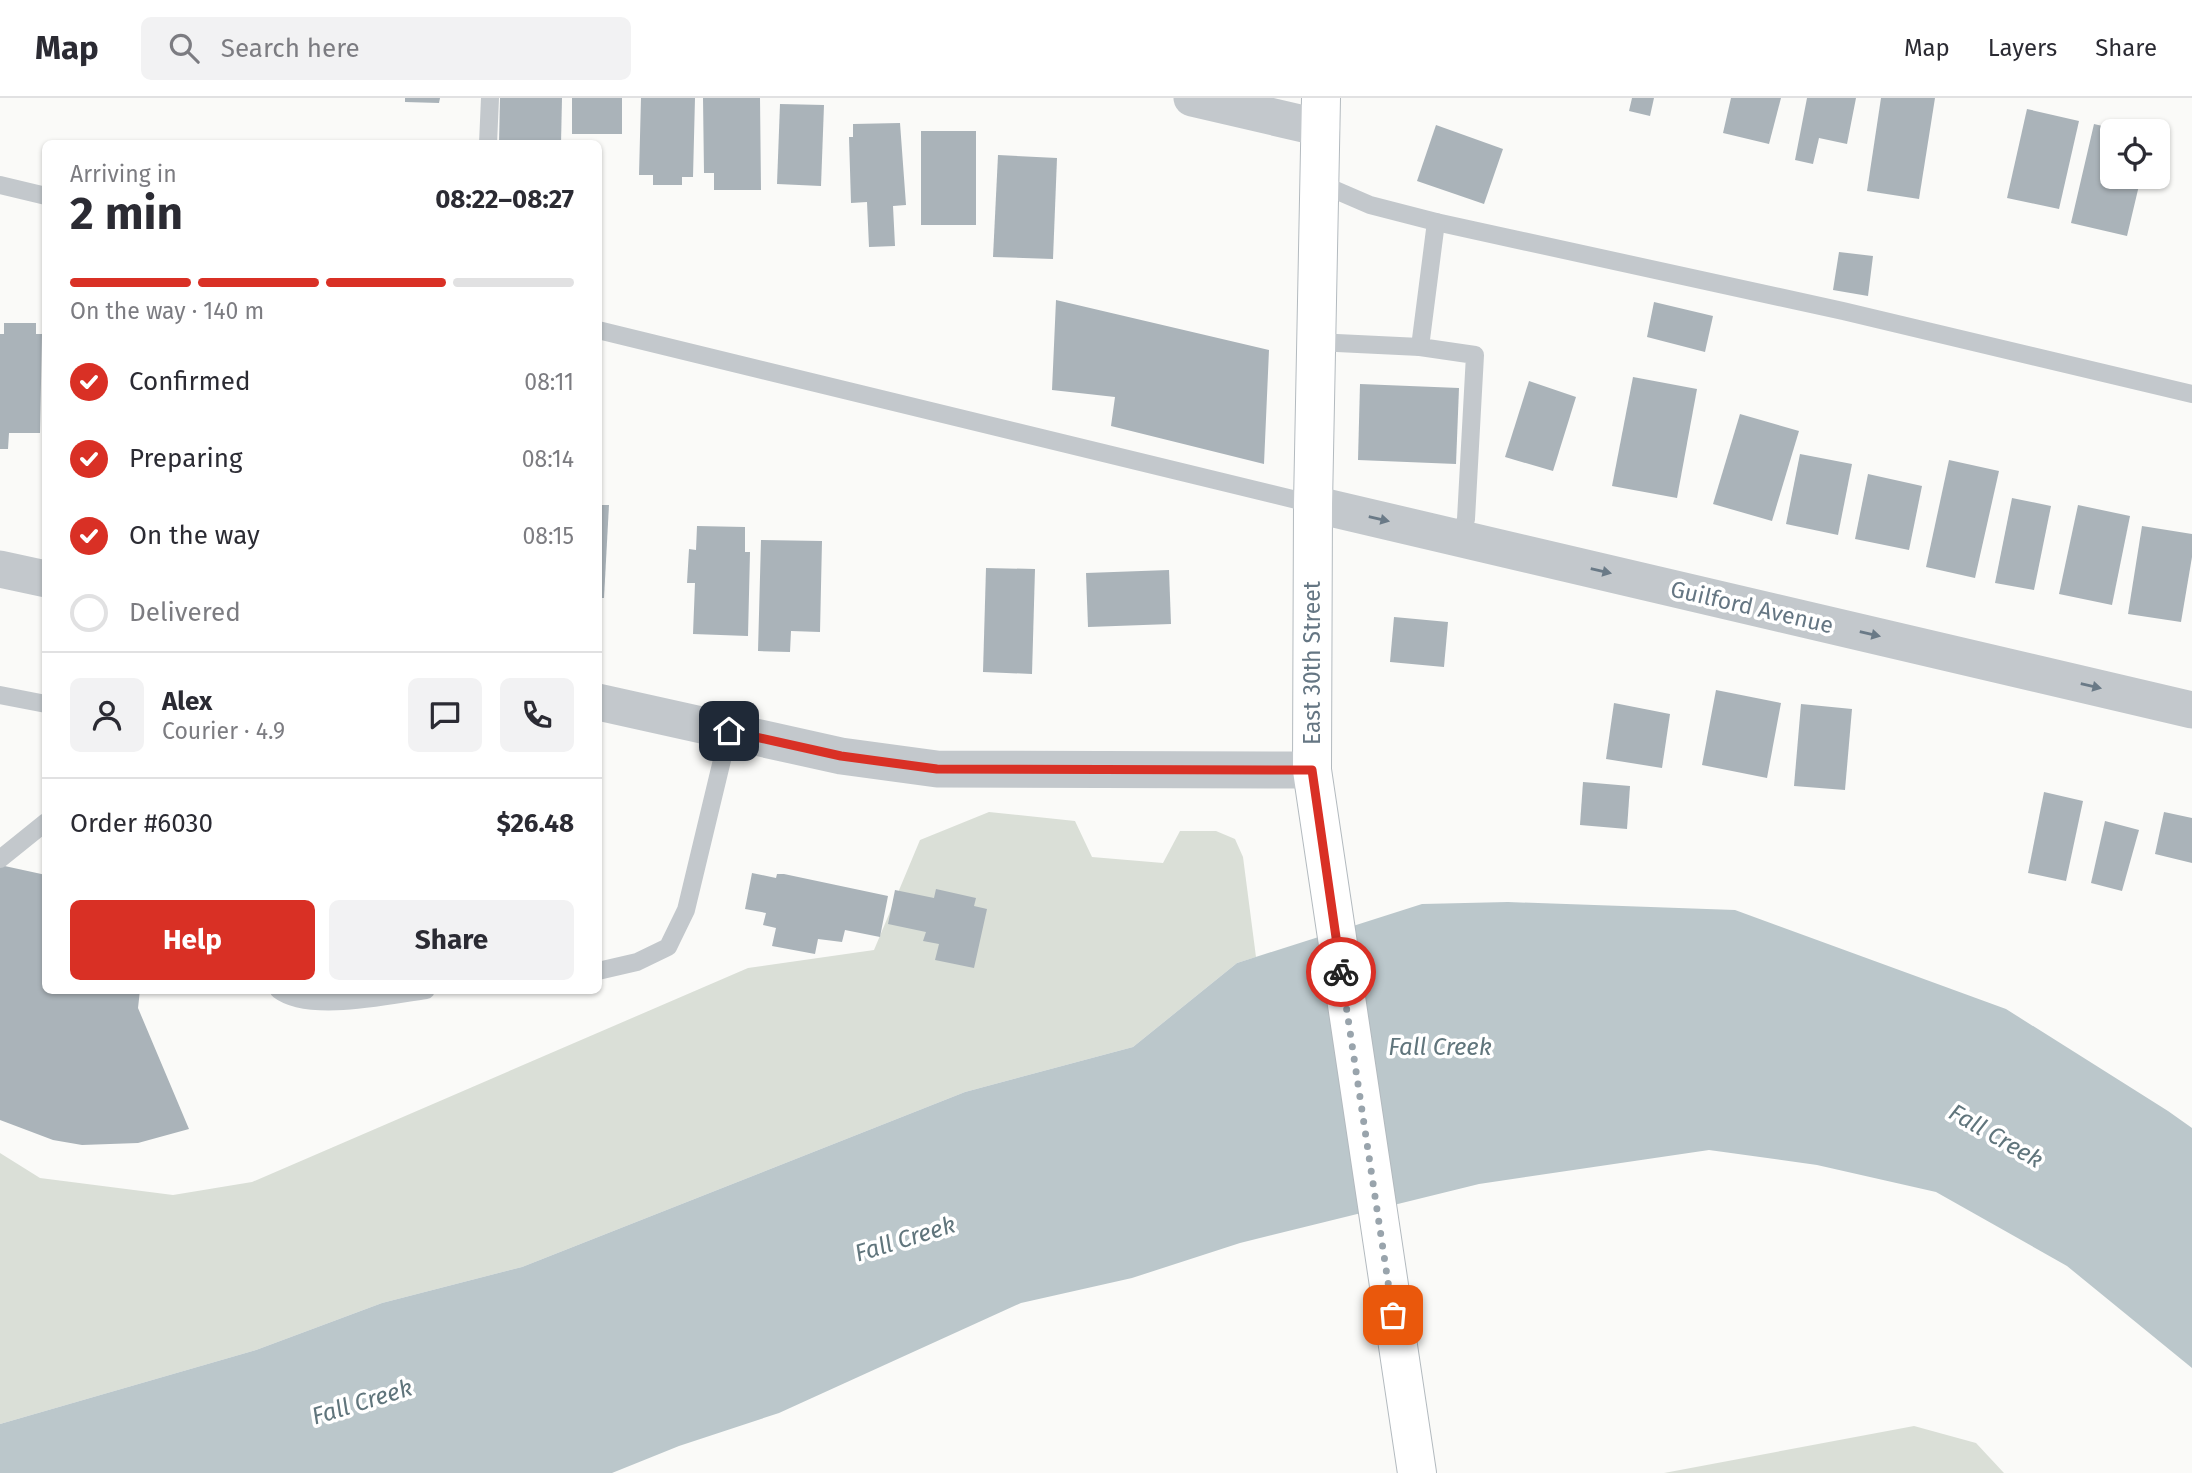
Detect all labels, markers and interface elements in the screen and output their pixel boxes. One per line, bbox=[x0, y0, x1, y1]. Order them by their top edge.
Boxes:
search box bbox=[141, 17, 631, 80]
text: Map bbox=[35, 28, 99, 68]
icon: search bbox=[165, 29, 203, 67]
text: Search here bbox=[221, 33, 360, 64]
text: Map bbox=[1904, 34, 1950, 62]
text: Layers bbox=[1988, 34, 2057, 62]
text: Share bbox=[2095, 34, 2157, 62]
map controls bbox=[2100, 119, 2170, 189]
button: locate bbox=[2100, 119, 2170, 189]
text: Arriving in bbox=[70, 160, 177, 188]
text: 08:22–08:27 bbox=[435, 184, 574, 215]
text: 2 min bbox=[70, 186, 183, 241]
text: On the way · 140 m bbox=[70, 297, 264, 325]
icon: check bbox=[70, 363, 108, 401]
text: Confirmed bbox=[129, 366, 250, 397]
text: 08:11 bbox=[524, 368, 574, 396]
icon: check bbox=[70, 440, 108, 478]
text: Preparing bbox=[129, 443, 242, 474]
text: 08:14 bbox=[522, 445, 574, 473]
one-way arrow bbox=[1368, 514, 1390, 525]
icon: check bbox=[70, 517, 108, 555]
text: On the way bbox=[129, 520, 260, 551]
text: 08:15 bbox=[522, 522, 574, 550]
one-way arrow bbox=[1590, 566, 1612, 577]
street label: Guilford Avenue bbox=[1668, 575, 1836, 639]
street label: East 30th Street bbox=[1298, 580, 1326, 745]
text: Delivered bbox=[129, 597, 241, 628]
one-way arrow bbox=[1859, 629, 1881, 640]
button: person bbox=[70, 678, 144, 752]
button: chat bbox=[408, 678, 482, 752]
button: phone bbox=[500, 678, 574, 752]
one-way arrow bbox=[2080, 681, 2102, 692]
text: Alex bbox=[162, 686, 212, 717]
pin bbox=[699, 701, 759, 761]
icon: home bbox=[710, 712, 748, 750]
text: Courier · 4.9 bbox=[162, 717, 285, 745]
text: Order #6030 bbox=[70, 808, 213, 839]
text: $26.48 bbox=[496, 808, 574, 839]
button: Help bbox=[70, 900, 315, 980]
button: Share bbox=[329, 900, 574, 980]
courier bbox=[1306, 937, 1376, 1007]
icon: bike bbox=[1322, 953, 1360, 991]
water label: Fall Creek bbox=[1388, 1033, 1492, 1061]
water label: Fall Creek bbox=[1944, 1098, 2048, 1174]
water label: Fall Creek bbox=[851, 1210, 959, 1268]
pin bbox=[1363, 1285, 1423, 1345]
icon: bag bbox=[1374, 1296, 1412, 1334]
water label: Fall Creek bbox=[308, 1373, 416, 1431]

